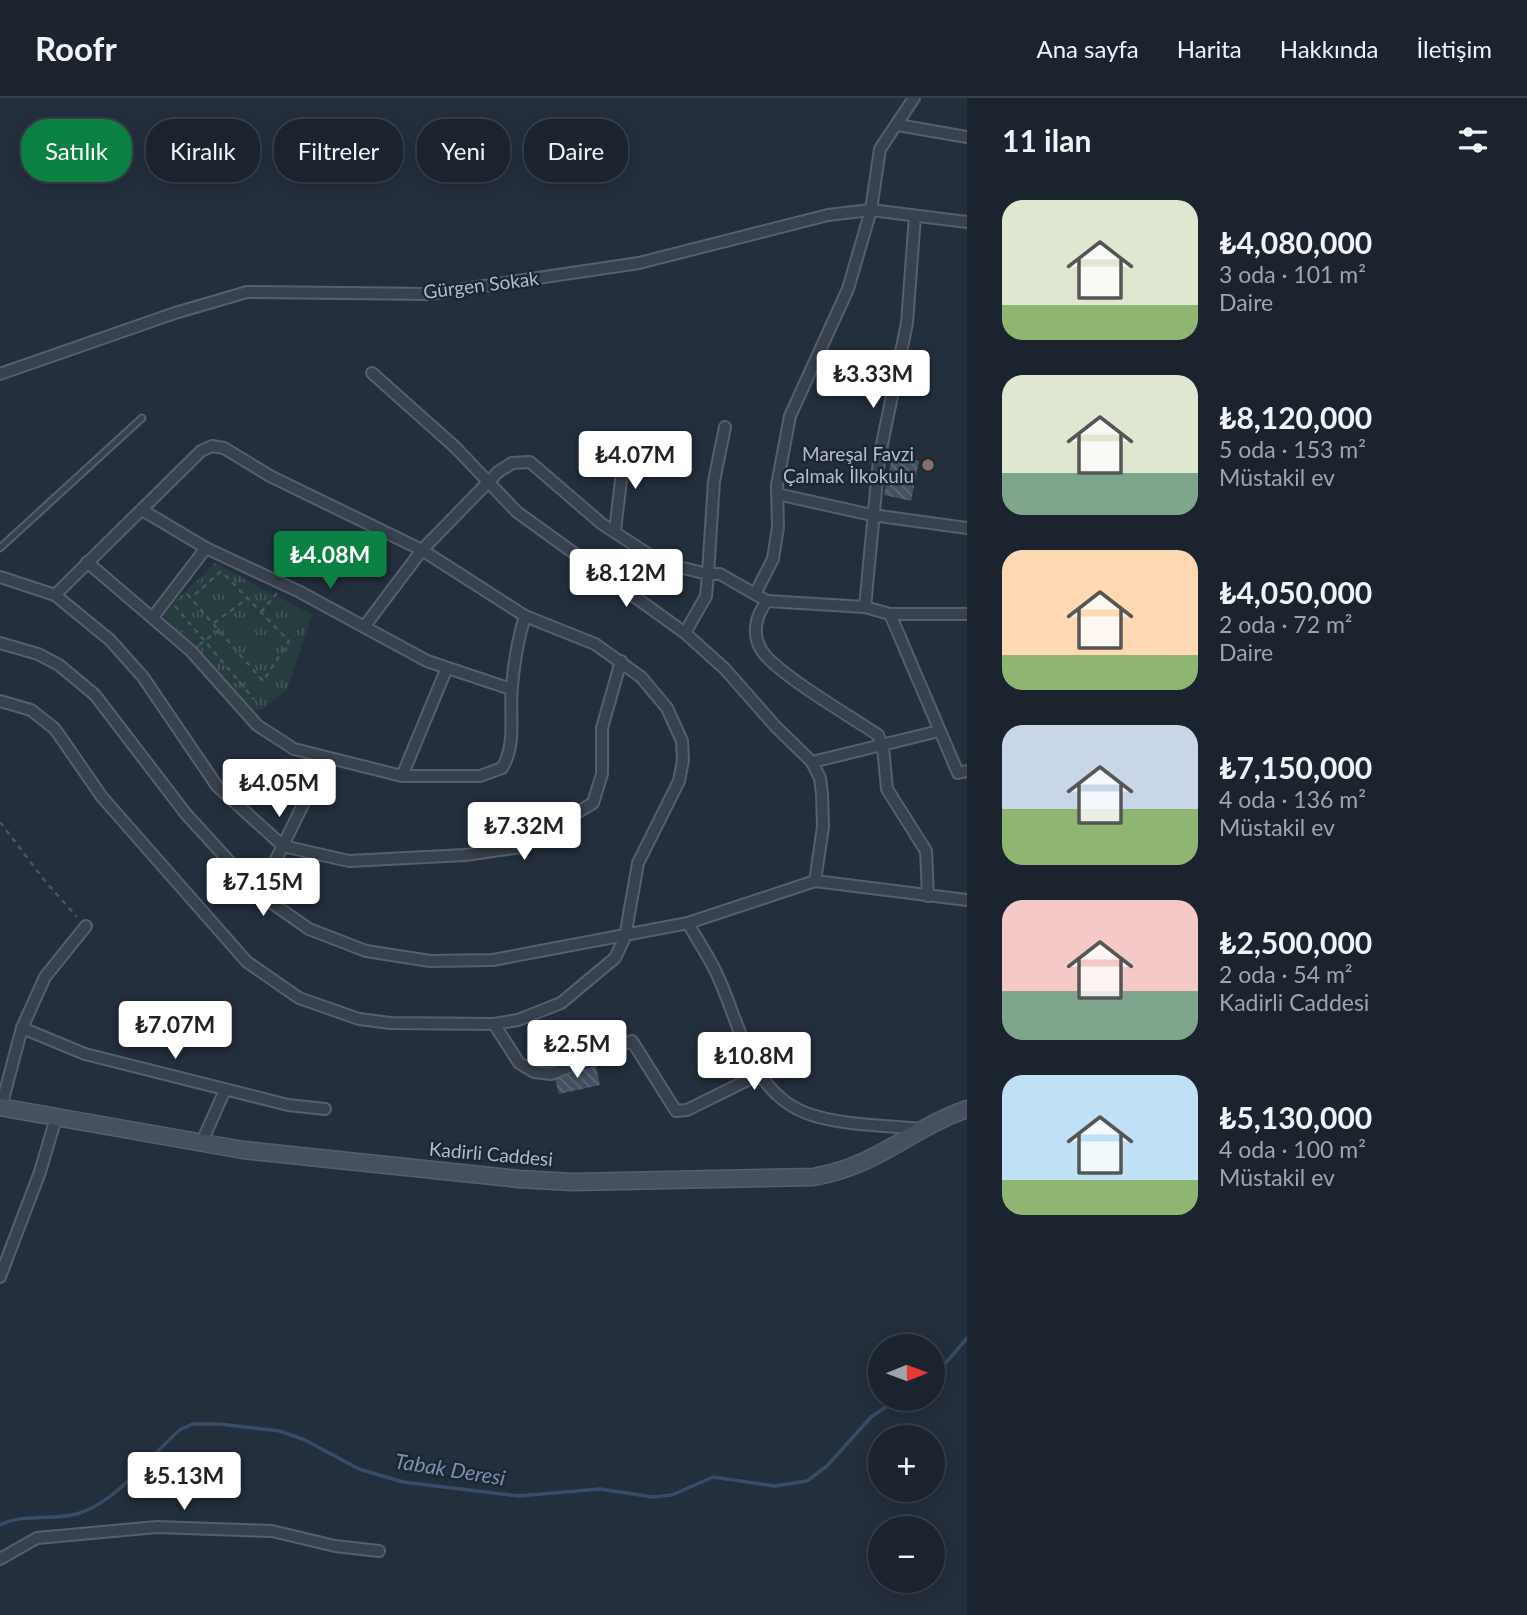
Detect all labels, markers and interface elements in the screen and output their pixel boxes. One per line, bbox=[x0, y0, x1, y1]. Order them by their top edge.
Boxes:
text: Roofr bbox=[35, 28, 117, 68]
text: Ana sayfa bbox=[1036, 34, 1139, 63]
text: Harita bbox=[1177, 34, 1242, 63]
text: Hakkında bbox=[1280, 34, 1379, 63]
text: İletişim bbox=[1417, 34, 1492, 63]
chip: Satılık bbox=[21, 119, 132, 182]
chip: Kiralık bbox=[146, 119, 260, 182]
chip: Filtreler bbox=[274, 119, 403, 182]
chip: Yeni bbox=[417, 119, 510, 182]
chip: Daire bbox=[524, 119, 628, 182]
icon: filters bbox=[1454, 121, 1492, 159]
text: 11 ilan bbox=[1002, 122, 1091, 158]
text: ₺4,080,000 bbox=[1219, 224, 1372, 260]
icon: home bbox=[1058, 228, 1142, 312]
text: 3 oda · 101 m² bbox=[1219, 260, 1366, 288]
street label: Gürgen Sokak bbox=[422, 266, 540, 303]
text: Daire bbox=[1219, 288, 1273, 316]
pin: ₺3.33M bbox=[816, 350, 930, 410]
text: ₺3.33M bbox=[833, 359, 913, 387]
text: ₺8,120,000 bbox=[1219, 399, 1372, 435]
icon: home bbox=[1058, 403, 1142, 487]
pin: ₺4.07M bbox=[578, 432, 692, 491]
text: 5 oda · 153 m² bbox=[1219, 435, 1366, 463]
text: ₺4.07M bbox=[595, 440, 675, 468]
place label: Mareşal Favzi Çalmak İlkokulu bbox=[783, 442, 914, 487]
marker: Mareşal Favzi Çalmak İlkokulu bbox=[920, 457, 936, 473]
text: Müstakil ev bbox=[1219, 463, 1335, 491]
pin: ₺4.08M bbox=[273, 532, 387, 591]
text: ₺4.08M bbox=[290, 540, 370, 568]
pin: ₺8.12M bbox=[569, 550, 683, 609]
text: ₺8.12M bbox=[586, 558, 666, 586]
text: ₺4,050,000 bbox=[1219, 574, 1372, 610]
icon: home bbox=[1058, 578, 1142, 662]
text: 2 oda · 72 m² bbox=[1219, 610, 1353, 638]
text: Daire bbox=[1219, 638, 1273, 666]
text: ₺7,150,000 bbox=[1219, 749, 1372, 785]
icon: home bbox=[1058, 753, 1142, 837]
pin: ₺4.05M bbox=[222, 760, 336, 819]
text: ₺4.05M bbox=[239, 768, 319, 796]
text: 4 oda · 136 m² bbox=[1219, 785, 1366, 813]
pin: ₺7.32M bbox=[467, 802, 581, 862]
text: ₺7.32M bbox=[484, 811, 564, 839]
text: Müstakil ev bbox=[1219, 813, 1335, 841]
pin: ₺7.15M bbox=[206, 858, 320, 918]
text: ₺7.15M bbox=[223, 867, 303, 895]
text: ₺2,500,000 bbox=[1219, 924, 1372, 960]
icon: home bbox=[1058, 928, 1142, 1012]
text: 2 oda · 54 m² bbox=[1219, 960, 1353, 988]
text: Kadirli Caddesi bbox=[1219, 988, 1369, 1016]
pin: ₺7.07M bbox=[118, 1002, 232, 1061]
text: ₺7.07M bbox=[135, 1010, 215, 1038]
pin: ₺2.5M bbox=[528, 1020, 626, 1080]
text: ₺2.5M bbox=[543, 1029, 611, 1057]
pin: ₺10.8M bbox=[697, 1032, 811, 1092]
text: ₺10.8M bbox=[714, 1041, 794, 1069]
text: ₺5,130,000 bbox=[1219, 1099, 1372, 1135]
icon: home bbox=[1058, 1103, 1142, 1187]
text: 4 oda · 100 m² bbox=[1219, 1135, 1366, 1163]
street label: Kadirli Caddesi bbox=[428, 1137, 554, 1170]
text: Müstakil ev bbox=[1219, 1163, 1335, 1191]
north arrow bbox=[868, 1334, 945, 1410]
map controls bbox=[868, 1334, 945, 1593]
button: + bbox=[868, 1425, 945, 1502]
water label: Tabak Deresi bbox=[393, 1447, 507, 1490]
pin: ₺5.13M bbox=[127, 1452, 241, 1512]
text: ₺5.13M bbox=[144, 1461, 224, 1489]
button: − bbox=[868, 1516, 945, 1593]

